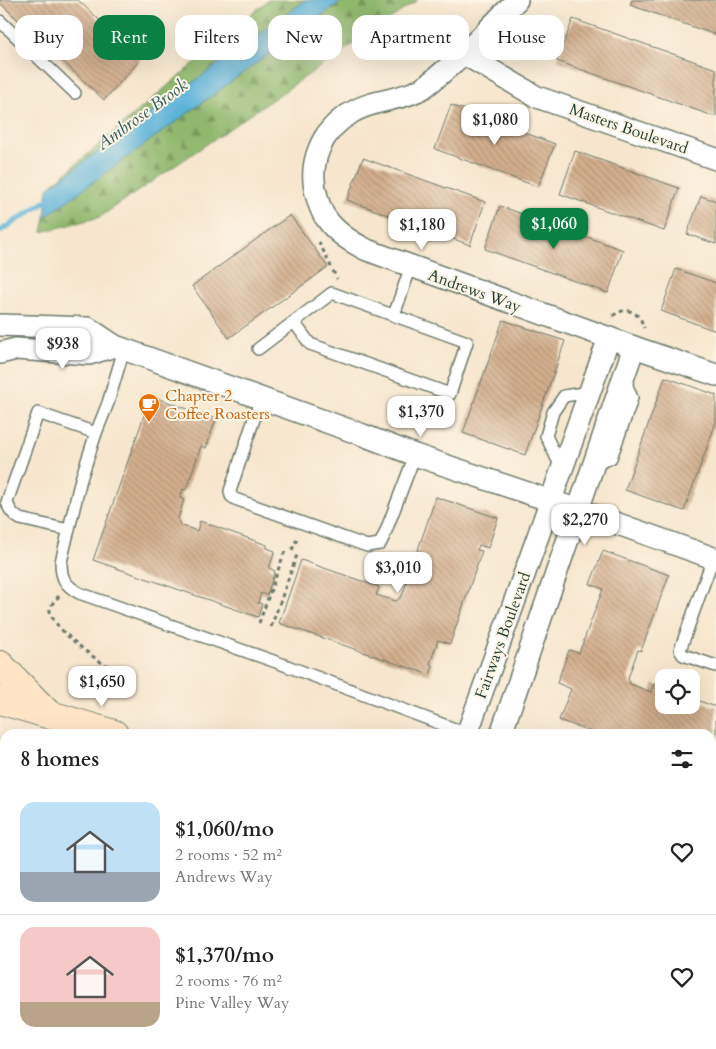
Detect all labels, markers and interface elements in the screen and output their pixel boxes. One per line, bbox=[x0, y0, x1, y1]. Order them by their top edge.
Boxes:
chip: Buy bbox=[15, 15, 83, 60]
chip: Rent bbox=[93, 15, 165, 60]
chip: Filters bbox=[175, 15, 258, 60]
chip: New bbox=[268, 15, 342, 60]
chip: Apartment bbox=[352, 15, 469, 60]
chip: House bbox=[479, 15, 564, 60]
water label: Ambrose Brook bbox=[91, 73, 193, 157]
street label: Masters Boulevard bbox=[566, 98, 691, 160]
pin: $1,080 bbox=[454, 104, 536, 146]
text: $1,080 bbox=[472, 109, 518, 131]
pin: $1,180 bbox=[381, 208, 463, 251]
pin: $1,060 bbox=[513, 208, 595, 250]
text: $1,060 bbox=[531, 213, 577, 235]
text: $1,180 bbox=[399, 214, 445, 236]
street label: Andrews Way bbox=[425, 264, 525, 318]
pin: $938 bbox=[33, 328, 93, 370]
text: $938 bbox=[47, 333, 79, 355]
place label: Chapter 2 Coffee Roasters bbox=[165, 385, 270, 425]
cafe icon: Chapter 2 Coffee Roasters bbox=[137, 392, 161, 423]
pin: $1,370 bbox=[380, 396, 462, 438]
text: $1,370 bbox=[398, 401, 444, 423]
pin: $2,270 bbox=[544, 504, 626, 546]
text: $2,270 bbox=[562, 509, 608, 531]
pin: $3,010 bbox=[357, 552, 439, 594]
text: $3,010 bbox=[375, 557, 421, 579]
street label: Fairways Boulevard bbox=[470, 569, 536, 702]
pin: $1,650 bbox=[61, 666, 143, 708]
map controls bbox=[655, 669, 700, 714]
button: locate bbox=[655, 669, 700, 714]
text: $1,650 bbox=[79, 671, 125, 693]
text: 8 homes bbox=[20, 745, 99, 774]
icon: filters bbox=[668, 745, 696, 773]
text: $1,060/mo bbox=[175, 815, 274, 844]
icon: home bbox=[60, 822, 120, 882]
icon: heart bbox=[668, 838, 696, 866]
text: 2 rooms · 52 m² bbox=[175, 844, 282, 866]
text: Andrews Way bbox=[175, 866, 273, 888]
text: $1,370/mo bbox=[175, 941, 274, 970]
icon: home bbox=[60, 947, 120, 1007]
icon: heart bbox=[668, 963, 696, 991]
text: 2 rooms · 76 m² bbox=[175, 970, 282, 992]
text: Pine Valley Way bbox=[175, 992, 289, 1014]

